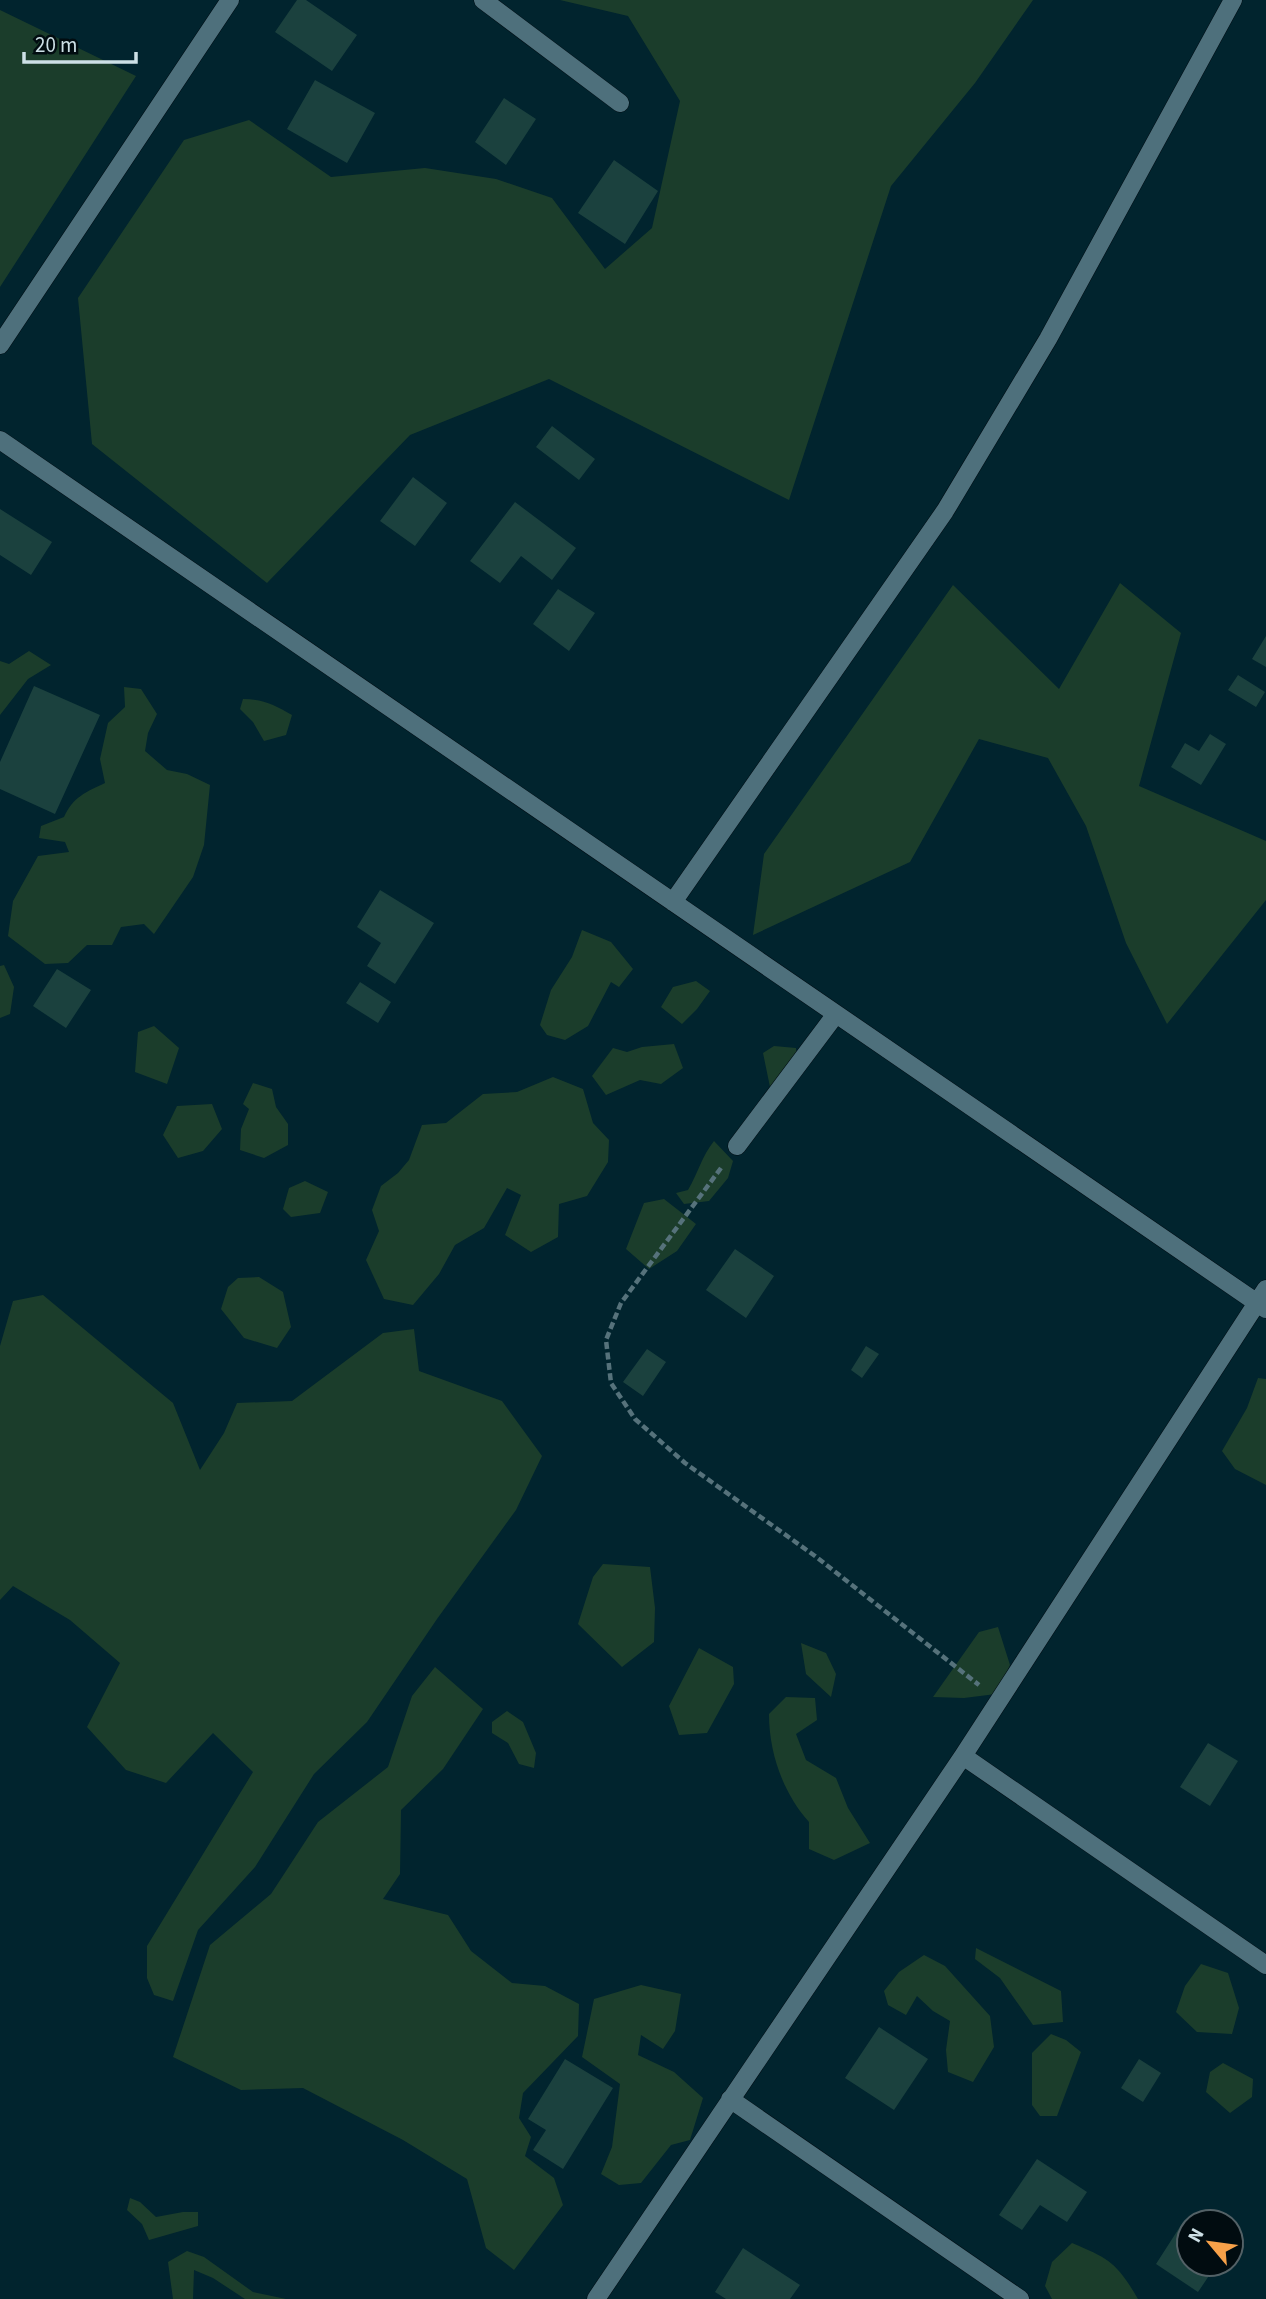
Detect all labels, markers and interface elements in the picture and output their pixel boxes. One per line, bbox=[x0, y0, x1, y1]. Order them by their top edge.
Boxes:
scale bar bbox=[24, 21, 136, 65]
text: 20 m bbox=[35, 30, 77, 60]
north arrow bbox=[1175, 2208, 1245, 2278]
text: N bbox=[1182, 2223, 1211, 2248]

